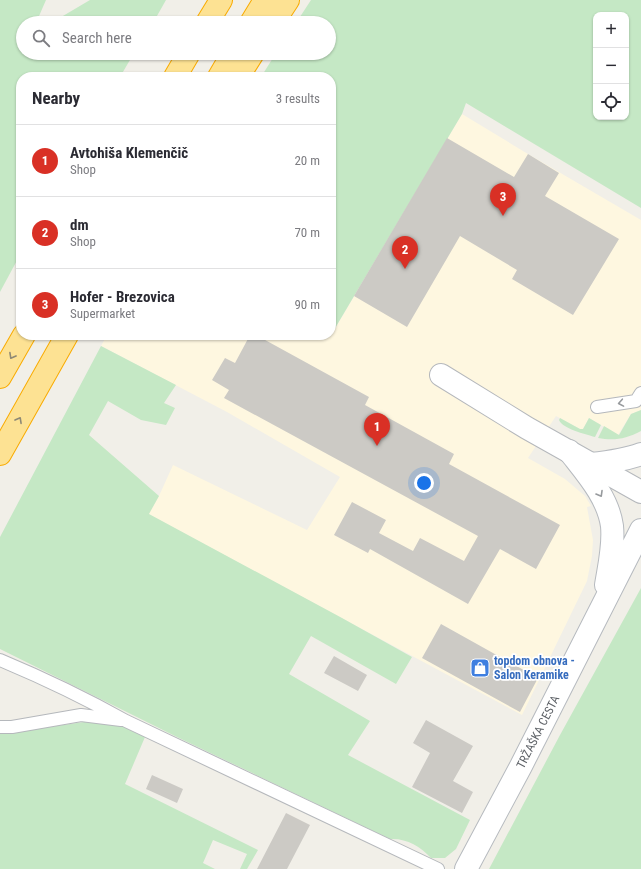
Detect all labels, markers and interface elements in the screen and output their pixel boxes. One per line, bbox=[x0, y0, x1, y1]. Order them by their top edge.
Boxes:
map controls bbox=[593, 12, 629, 120]
button: + bbox=[593, 12, 629, 48]
search box bbox=[16, 16, 336, 60]
icon: search bbox=[30, 27, 52, 49]
text: Search here bbox=[62, 29, 132, 47]
button: − bbox=[593, 48, 629, 84]
button: locate bbox=[593, 84, 629, 120]
text: Nearby bbox=[32, 88, 80, 108]
text: 3 results bbox=[276, 91, 320, 106]
text: Avtohiša Klemenčič bbox=[70, 144, 188, 162]
text: 1 bbox=[42, 153, 48, 168]
text: 20 m bbox=[294, 153, 320, 168]
text: Shop bbox=[70, 162, 96, 177]
pin: 3 bbox=[490, 183, 516, 216]
text: dm bbox=[70, 216, 89, 234]
text: 2 bbox=[42, 225, 48, 240]
text: 70 m bbox=[294, 225, 320, 240]
text: Shop bbox=[70, 234, 96, 249]
pin: 2 bbox=[392, 236, 418, 269]
text: Hofer - Brezovica bbox=[70, 288, 175, 306]
text: 3 bbox=[42, 297, 48, 312]
text: 90 m bbox=[294, 297, 320, 312]
text: Supermarket bbox=[70, 306, 135, 321]
one-way arrow bbox=[9, 352, 16, 359]
one-way arrow bbox=[618, 398, 624, 407]
pin: 1 bbox=[364, 413, 390, 446]
one-way arrow bbox=[14, 417, 21, 424]
your location bbox=[414, 473, 434, 493]
one-way arrow bbox=[595, 490, 602, 497]
place label: topdom obnova - Salon Keramike bbox=[494, 654, 575, 682]
shop icon: topdom obnova - Salon Keramike bbox=[469, 657, 491, 679]
street label: TRŽAŠKA CESTA bbox=[513, 693, 562, 771]

